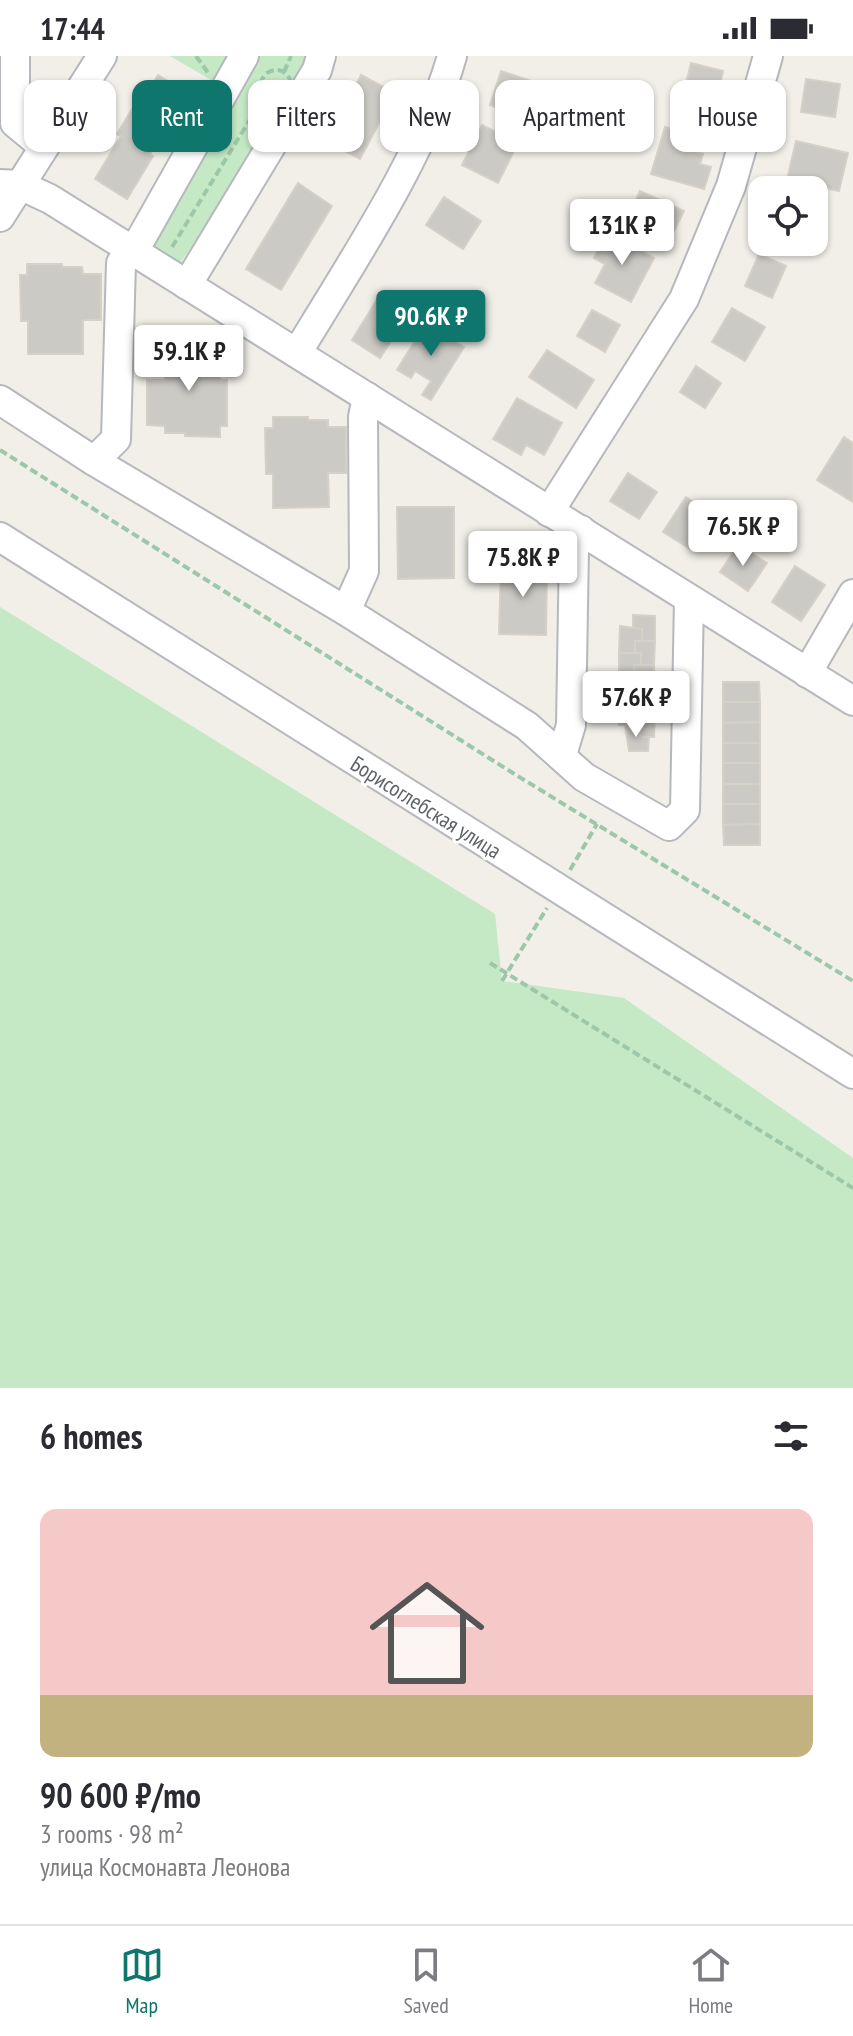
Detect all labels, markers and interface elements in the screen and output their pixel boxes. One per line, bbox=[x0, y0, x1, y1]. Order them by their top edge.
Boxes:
text: 17:44 bbox=[40, 9, 105, 48]
chip: Buy bbox=[24, 80, 116, 152]
chip: Rent bbox=[132, 80, 232, 152]
chip: Filters bbox=[248, 80, 364, 152]
chip: New bbox=[380, 80, 479, 152]
chip: Apartment bbox=[495, 80, 654, 152]
chip: House bbox=[670, 80, 786, 152]
map controls bbox=[748, 176, 828, 256]
button: locate bbox=[748, 176, 828, 256]
pin: 131K ₽ bbox=[557, 199, 687, 267]
text: 131K ₽ bbox=[588, 208, 656, 241]
pin: 90.6K ₽ bbox=[357, 290, 505, 358]
text: 90.6K ₽ bbox=[394, 299, 468, 332]
pin: 59.1K ₽ bbox=[115, 325, 263, 393]
text: 59.1K ₽ bbox=[152, 334, 226, 367]
pin: 76.5K ₽ bbox=[669, 500, 817, 568]
text: 76.5K ₽ bbox=[706, 509, 780, 542]
pin: 75.8K ₽ bbox=[449, 531, 597, 599]
text: 75.8K ₽ bbox=[486, 540, 560, 573]
pin: 57.6K ₽ bbox=[562, 671, 710, 739]
text: 57.6K ₽ bbox=[601, 680, 671, 713]
street label: Борисоглебская улица bbox=[345, 749, 507, 865]
text: 6 homes bbox=[40, 1414, 143, 1458]
icon: filters bbox=[769, 1414, 813, 1458]
icon: home bbox=[355, 1561, 499, 1705]
text: 90 600 ₽/mo bbox=[40, 1773, 201, 1817]
text: 3 rooms · 98 m² bbox=[40, 1817, 184, 1850]
text: улица Космонавта Леонова bbox=[40, 1850, 290, 1883]
tab: Map bbox=[120, 1943, 164, 2019]
tab: Saved bbox=[403, 1943, 449, 2019]
tab: Home bbox=[688, 1943, 733, 2019]

